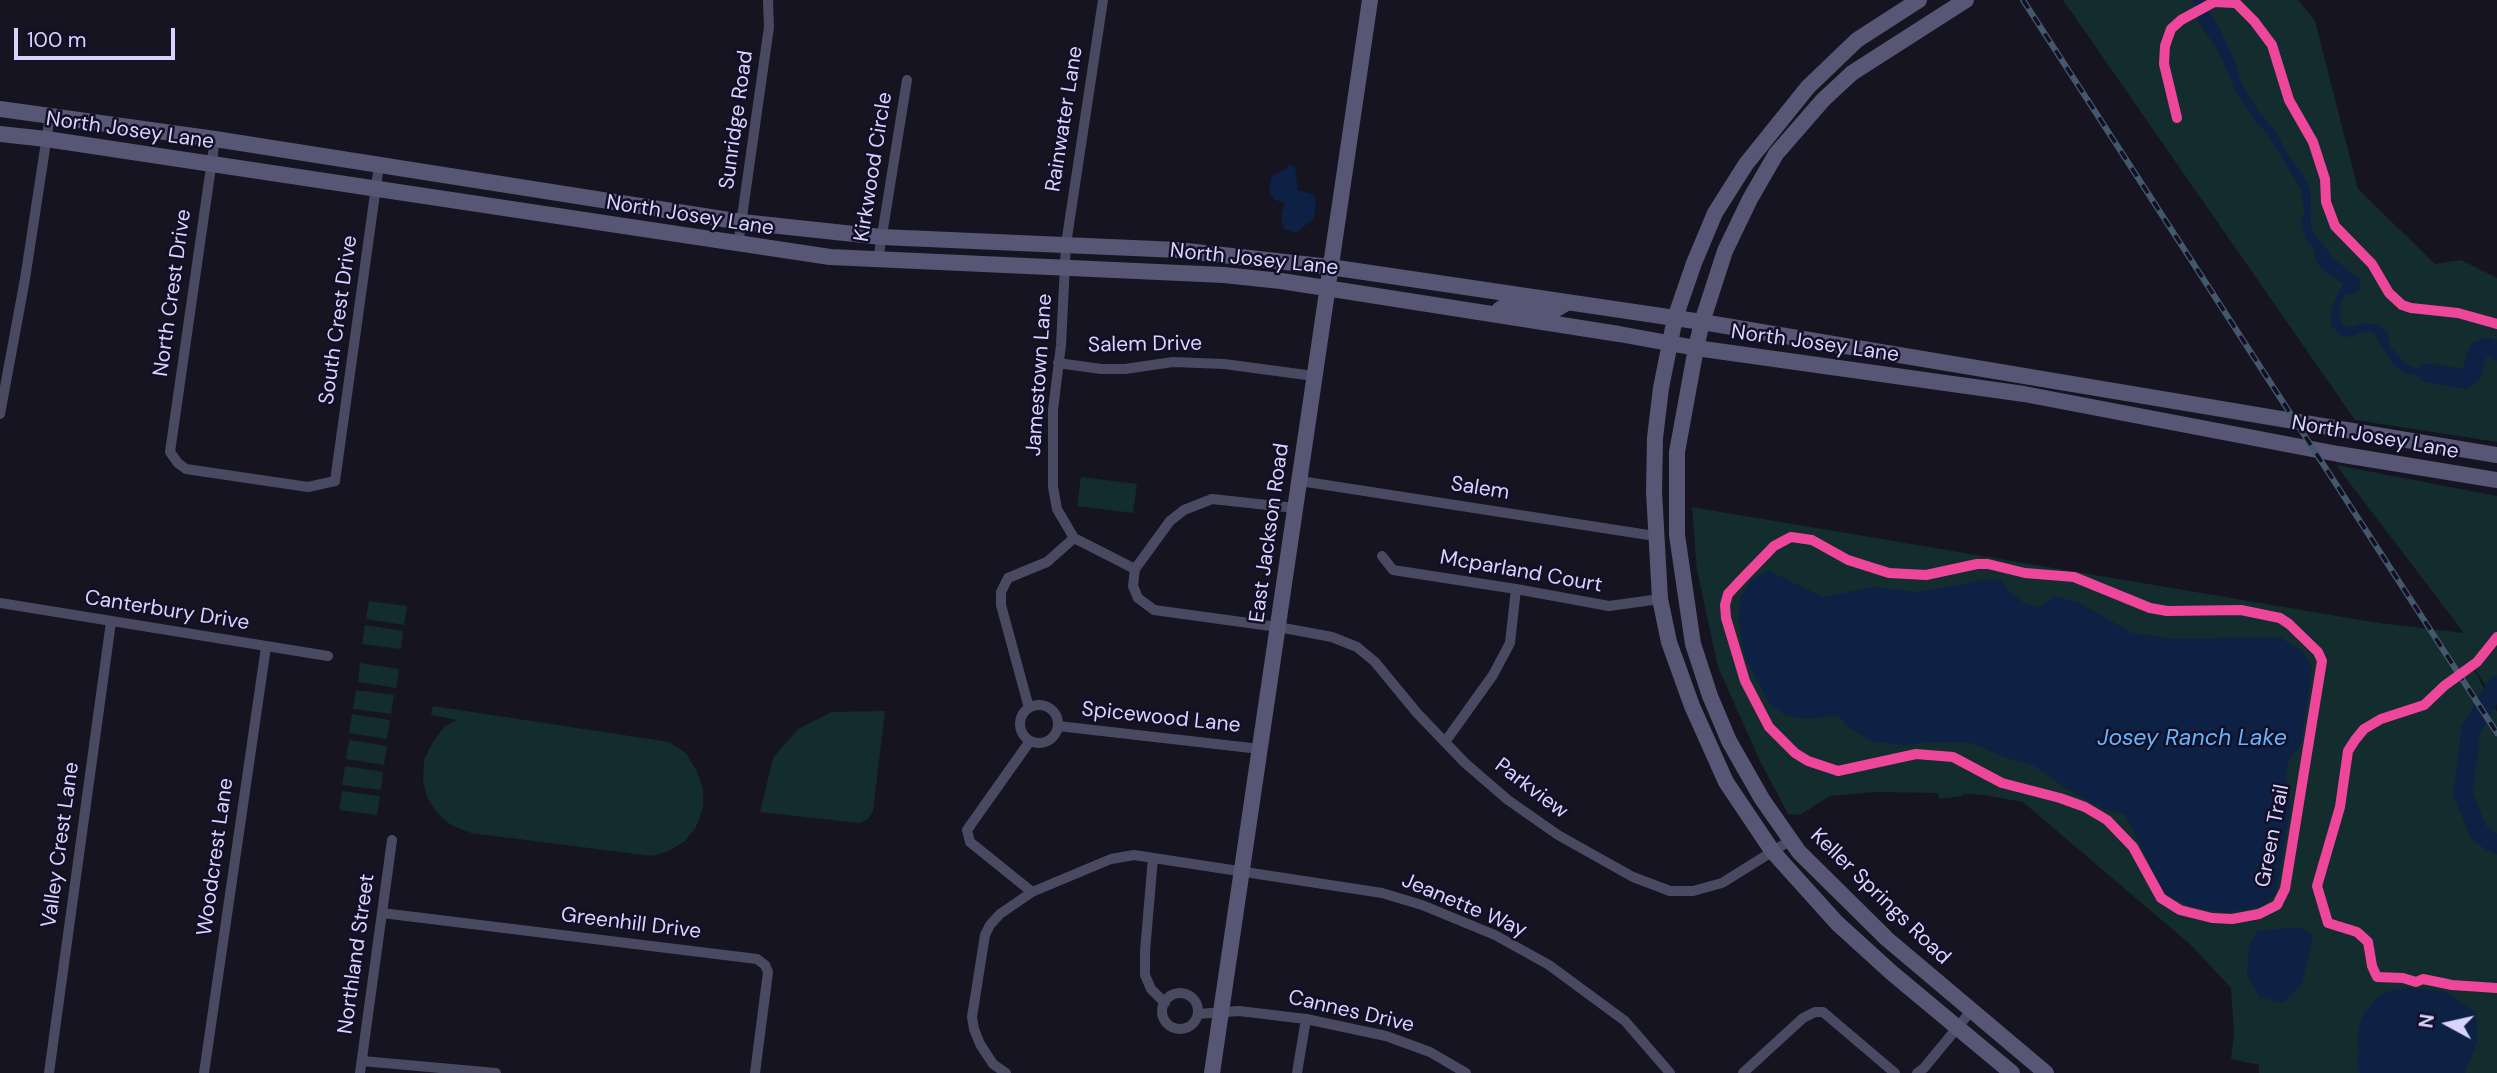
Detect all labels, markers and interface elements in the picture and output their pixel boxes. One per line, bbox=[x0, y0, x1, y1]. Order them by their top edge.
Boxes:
scale bar bbox=[18, 14, 178, 58]
text: 100 m bbox=[27, 26, 87, 54]
street label: Rainwater Lane bbox=[1041, 44, 1089, 194]
street label: Sunridge Road bbox=[715, 49, 759, 191]
street label: Kirkwood Circle bbox=[850, 90, 898, 244]
street label: North Josey Lane bbox=[44, 107, 216, 155]
street label: North Josey Lane bbox=[604, 190, 776, 242]
street label: North Crest Drive bbox=[149, 208, 197, 378]
street label: South Crest Drive bbox=[315, 234, 363, 406]
street label: North Josey Lane bbox=[1168, 239, 1340, 281]
street label: Jamestown Lane bbox=[1022, 293, 1058, 457]
street label: North Josey Lane bbox=[1729, 320, 1901, 368]
street label: Salem Drive bbox=[1088, 331, 1202, 359]
street label: North Josey Lane bbox=[2289, 411, 2461, 465]
street label: East Jackson Road bbox=[1245, 442, 1295, 624]
street label: Salem bbox=[1449, 472, 1511, 506]
street label: Mcparland Court bbox=[1438, 545, 1604, 599]
street label: Canterbury Drive bbox=[83, 586, 251, 636]
street label: Spicewood Lane bbox=[1080, 697, 1242, 739]
water label: Josey Ranch Lake bbox=[2097, 725, 2287, 753]
street label: Parkview bbox=[1489, 753, 1573, 825]
street label: Valley Crest Lane bbox=[37, 760, 85, 930]
street label: Woodcrest Lane bbox=[192, 777, 240, 937]
street label: Green Trail bbox=[2251, 782, 2295, 890]
street label: Keller Springs Road bbox=[1805, 824, 1955, 970]
street label: Jeanette Way bbox=[1398, 868, 1530, 944]
street label: Northland Street bbox=[333, 872, 381, 1036]
street label: Greenhill Drive bbox=[559, 903, 703, 945]
street label: Cannes Drive bbox=[1286, 985, 1416, 1039]
north arrow bbox=[2413, 989, 2483, 1059]
text: N bbox=[2413, 1012, 2440, 1030]

